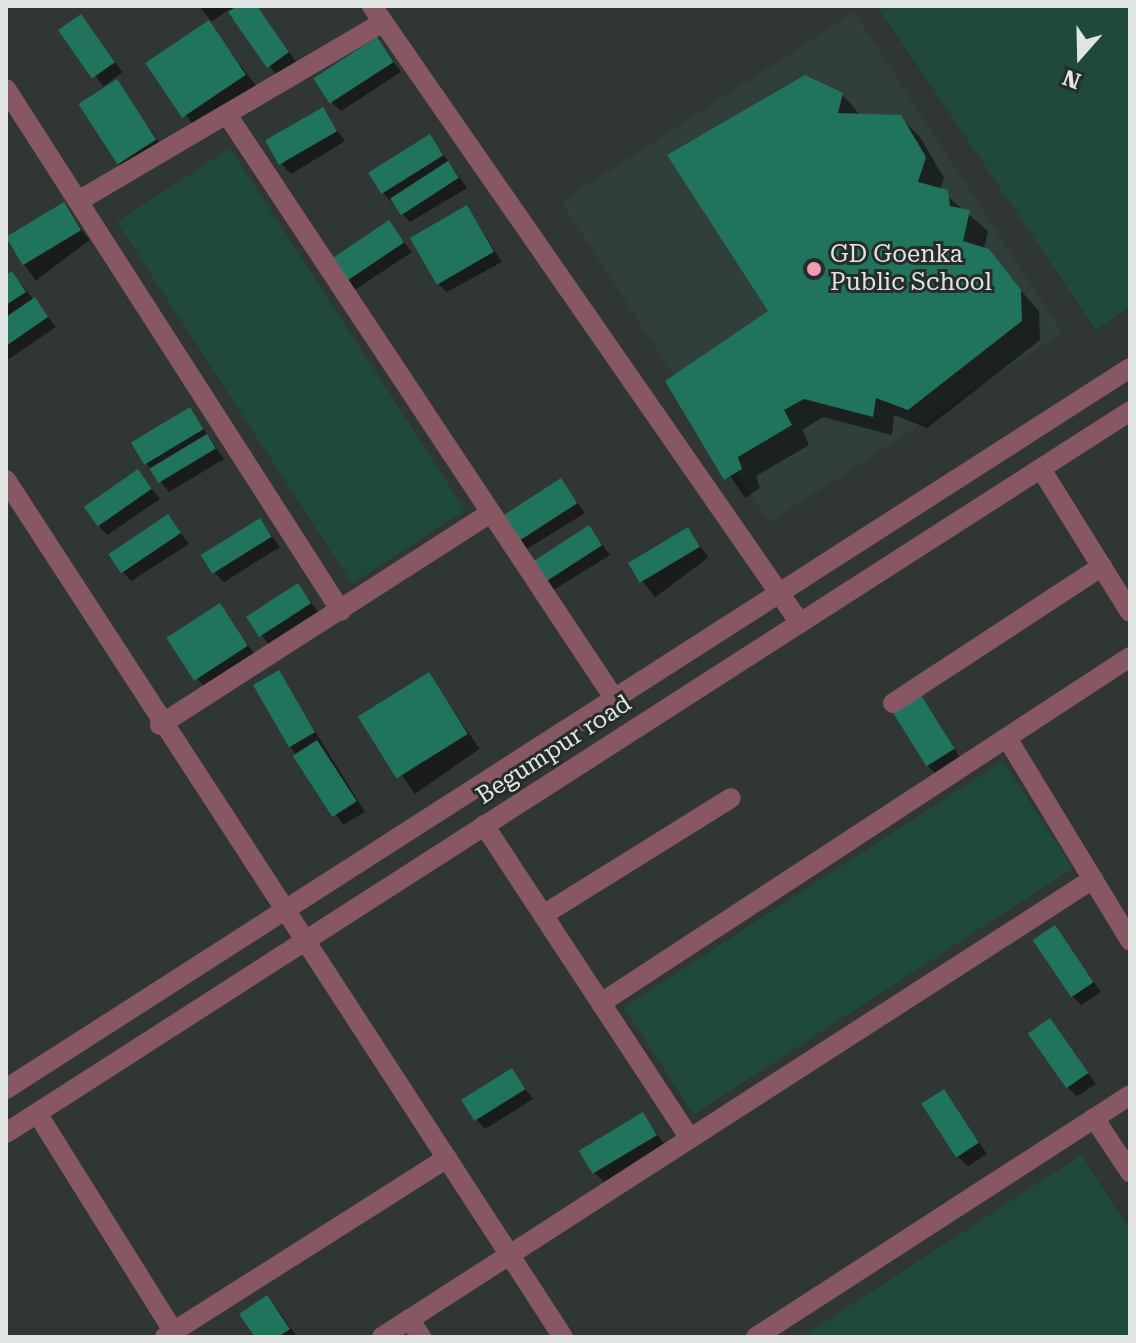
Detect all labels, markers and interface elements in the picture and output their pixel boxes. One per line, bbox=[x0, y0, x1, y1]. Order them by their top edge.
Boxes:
north arrow bbox=[1040, 16, 1120, 96]
text: N bbox=[1059, 64, 1084, 94]
place label: GD Goenka Public School bbox=[830, 241, 992, 297]
marker: GD Goenka Public School bbox=[805, 260, 823, 278]
street label: Begumpur road bbox=[471, 689, 637, 811]

